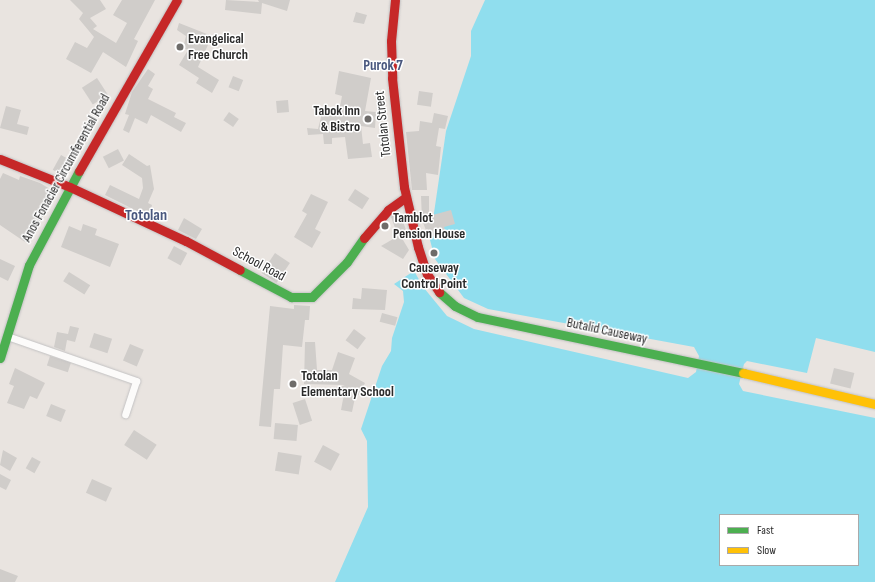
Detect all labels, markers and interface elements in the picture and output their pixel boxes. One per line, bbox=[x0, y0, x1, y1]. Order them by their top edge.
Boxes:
place label: Evangelical Free Church bbox=[188, 31, 248, 64]
marker: Evangelical Free Church bbox=[175, 42, 185, 52]
district label: Purok 7 bbox=[363, 57, 403, 75]
street label: Totolan Street bbox=[371, 90, 395, 158]
street label: Anos Fonacier Circumferential Road bbox=[18, 91, 114, 245]
place label: Tabok Inn & Bistro bbox=[313, 103, 360, 136]
marker: Tabok Inn & Bistro bbox=[363, 114, 373, 124]
district label: Totolan bbox=[125, 206, 167, 226]
place label: Tamblot Pension House bbox=[393, 210, 465, 242]
marker: Tamblot Pension House bbox=[380, 221, 390, 231]
street label: School Road bbox=[230, 243, 288, 285]
marker: Causeway Control Point bbox=[429, 248, 439, 258]
place label: Causeway Control Point bbox=[401, 260, 467, 292]
street label: Butalid Causeway bbox=[565, 314, 649, 348]
place label: Totolan Elementary School bbox=[301, 368, 394, 400]
marker: Totolan Elementary School bbox=[288, 379, 298, 389]
legend bbox=[719, 514, 859, 566]
text: Fast bbox=[757, 523, 774, 538]
text: Slow bbox=[757, 543, 776, 558]

